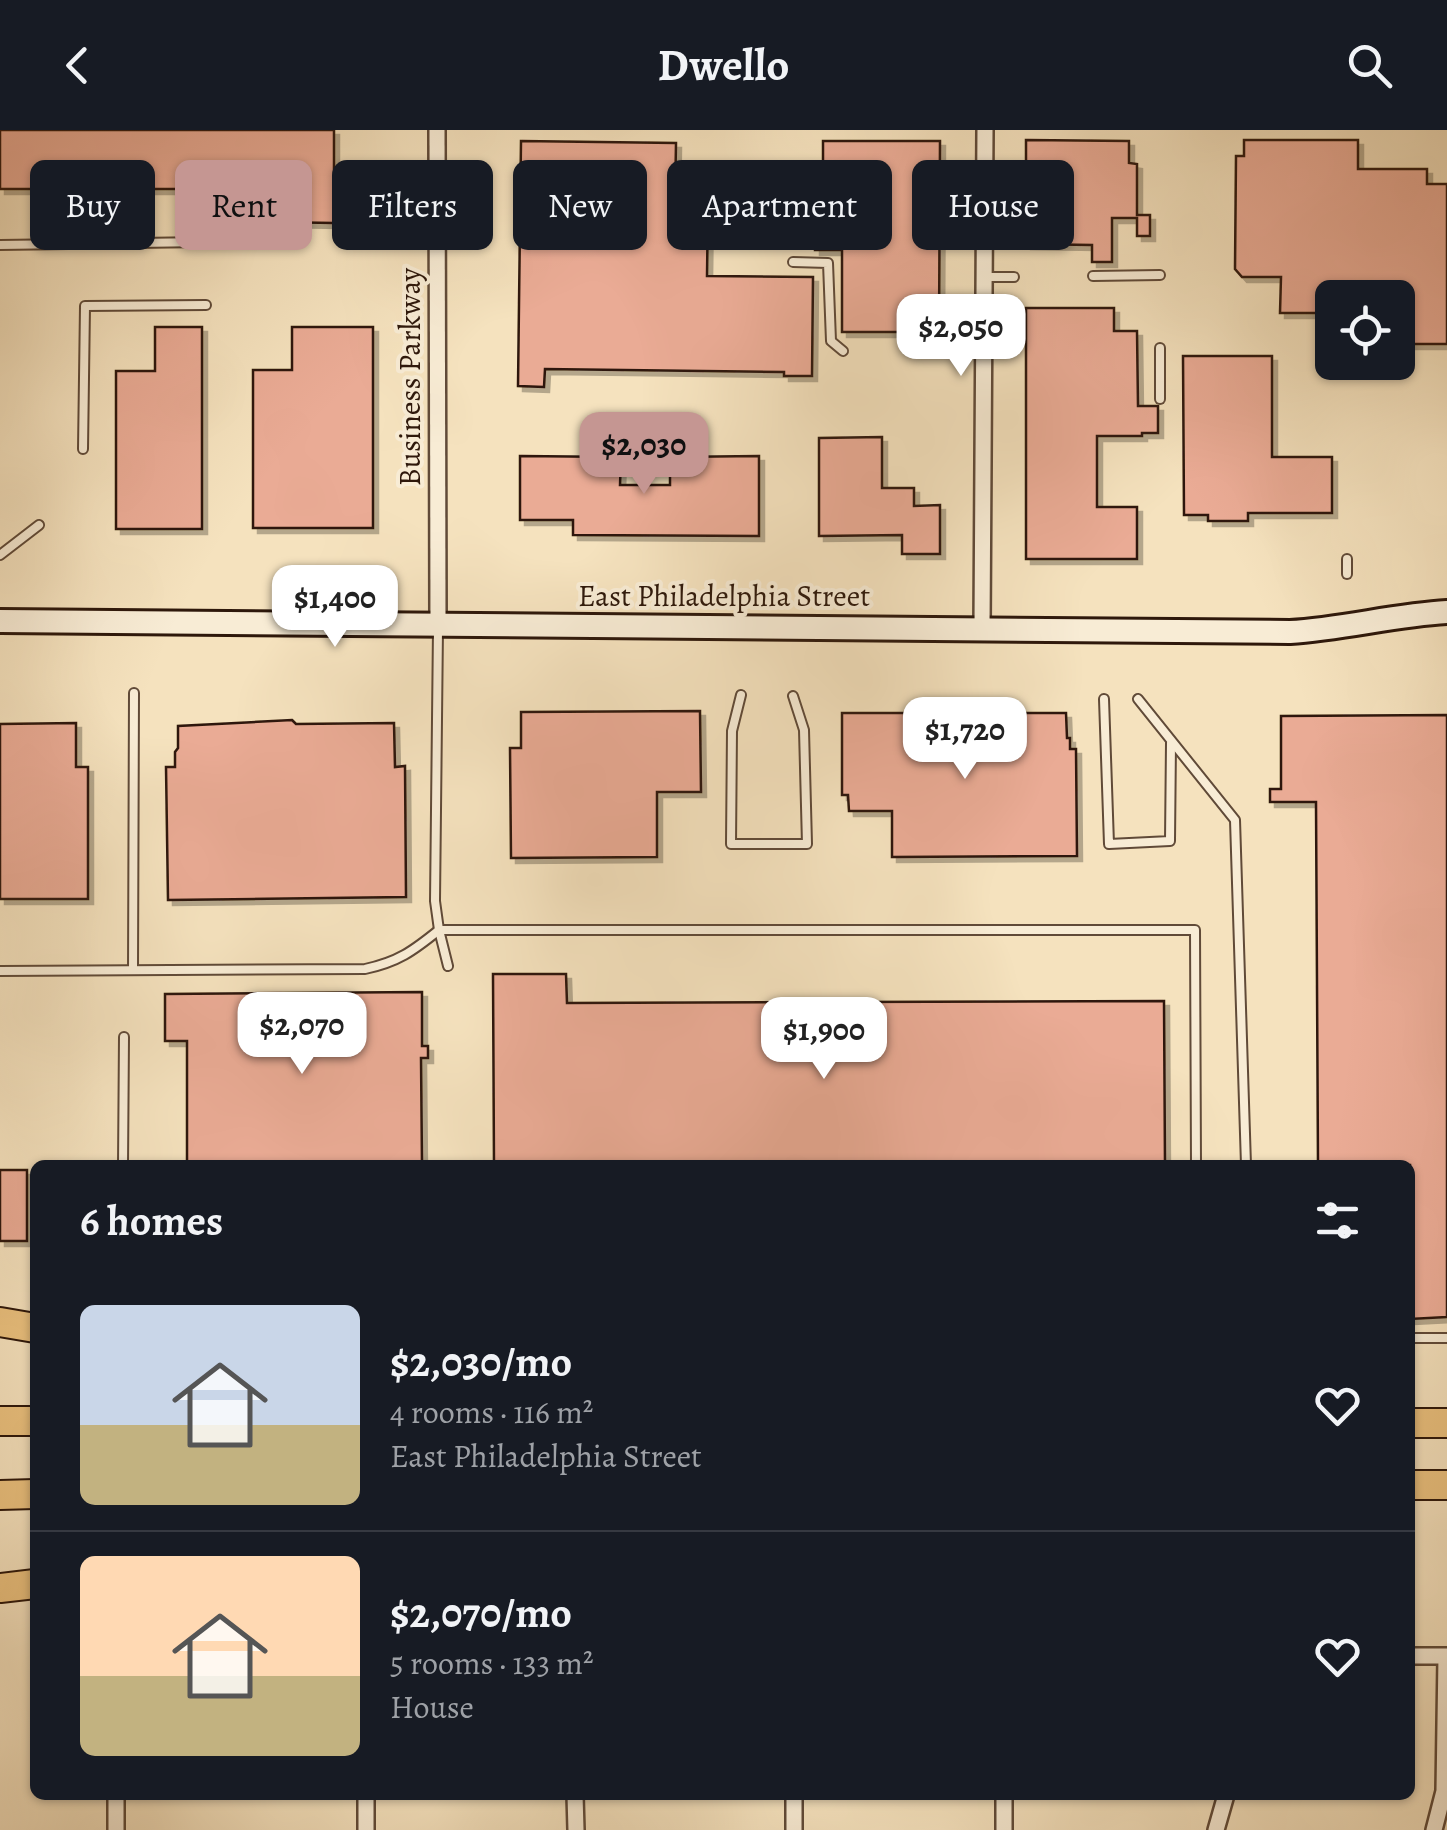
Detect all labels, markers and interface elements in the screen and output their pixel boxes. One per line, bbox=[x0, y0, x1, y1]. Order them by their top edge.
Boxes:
text: Dwello bbox=[658, 34, 789, 96]
icon: back bbox=[50, 38, 105, 93]
icon: search bbox=[1342, 38, 1397, 93]
chip: Buy bbox=[30, 160, 155, 250]
chip: Rent bbox=[175, 160, 312, 250]
chip: Filters bbox=[332, 160, 493, 250]
chip: New bbox=[513, 160, 647, 250]
chip: Apartment bbox=[667, 160, 892, 250]
chip: House bbox=[912, 160, 1074, 250]
street label: Business Parkway bbox=[390, 267, 430, 486]
map controls bbox=[1315, 280, 1415, 380]
button: locate bbox=[1315, 280, 1415, 380]
pin: $2,050 bbox=[880, 294, 1042, 379]
text: $2,050 bbox=[919, 304, 1003, 348]
pin: $2,030 bbox=[563, 412, 725, 497]
text: $2,030 bbox=[602, 422, 686, 466]
pin: $1,400 bbox=[254, 565, 416, 650]
text: $1,400 bbox=[294, 575, 376, 619]
street label: East Philadelphia Street bbox=[578, 576, 870, 616]
pin: $1,720 bbox=[884, 697, 1046, 782]
text: $1,720 bbox=[925, 707, 1005, 751]
pin: $2,070 bbox=[221, 992, 383, 1077]
pin: $1,900 bbox=[743, 997, 905, 1082]
text: $2,070 bbox=[260, 1002, 344, 1046]
text: $1,900 bbox=[783, 1007, 865, 1051]
text: 6 homes bbox=[80, 1192, 223, 1249]
icon: filters bbox=[1310, 1193, 1365, 1248]
text: $2,030/mo bbox=[390, 1333, 572, 1390]
icon: home bbox=[160, 1345, 280, 1465]
icon: heart bbox=[1310, 1378, 1365, 1433]
text: 4 rooms · 116 m² bbox=[390, 1390, 593, 1434]
text: East Philadelphia Street bbox=[390, 1434, 702, 1478]
text: $2,070/mo bbox=[390, 1584, 572, 1641]
icon: home bbox=[160, 1596, 280, 1716]
icon: heart bbox=[1310, 1629, 1365, 1684]
text: 5 rooms · 133 m² bbox=[390, 1641, 593, 1685]
text: House bbox=[390, 1685, 474, 1729]

